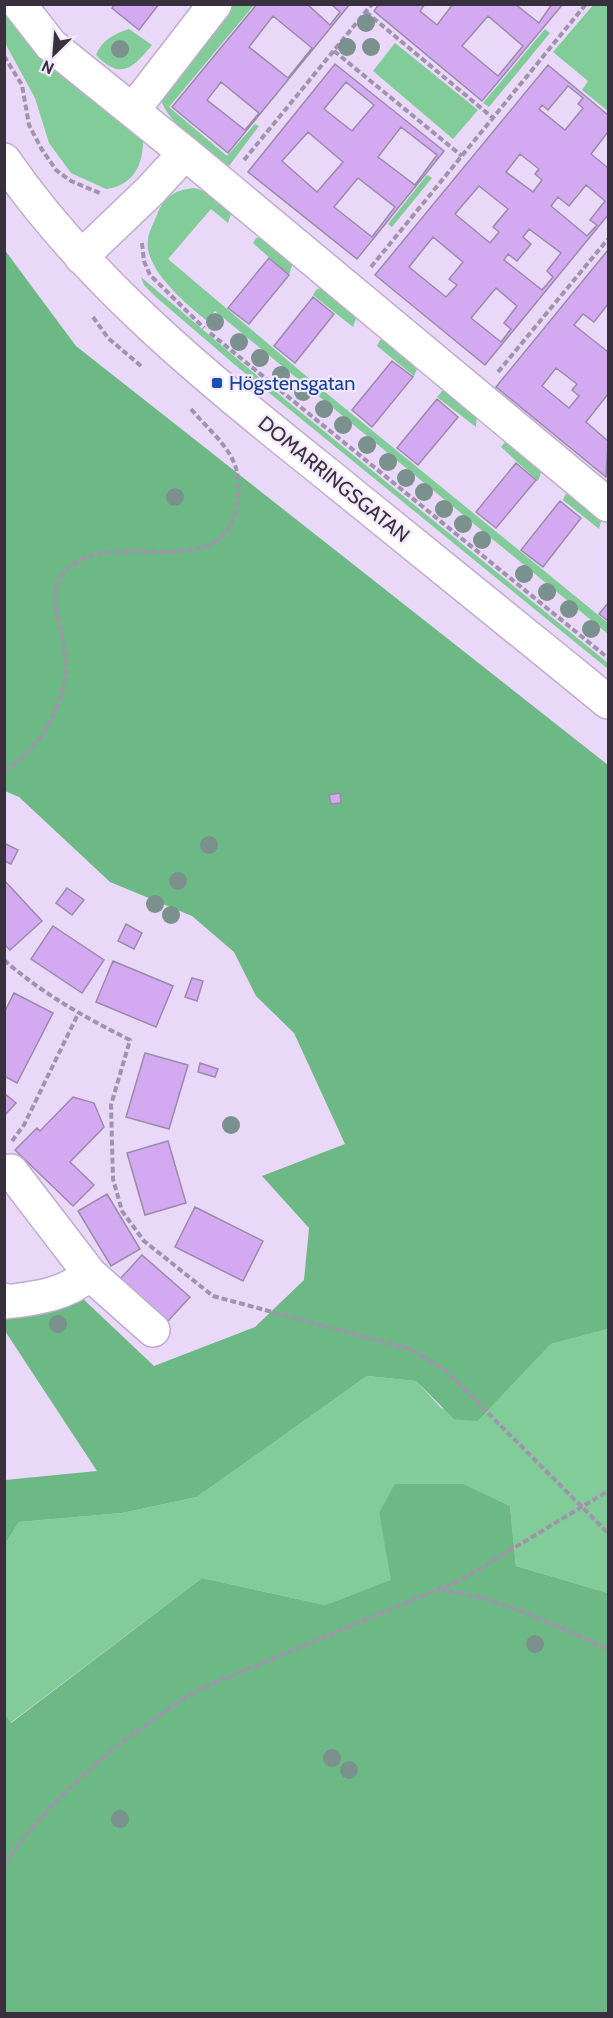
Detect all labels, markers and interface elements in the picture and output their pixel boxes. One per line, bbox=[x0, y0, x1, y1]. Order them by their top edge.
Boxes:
north arrow bbox=[24, 24, 84, 84]
text: N bbox=[39, 56, 57, 78]
place label: Högstensgatan bbox=[229, 371, 355, 395]
marker: Högstensgatan bbox=[210, 376, 224, 390]
street label: DOMARRINGSGATAN bbox=[254, 411, 414, 547]

